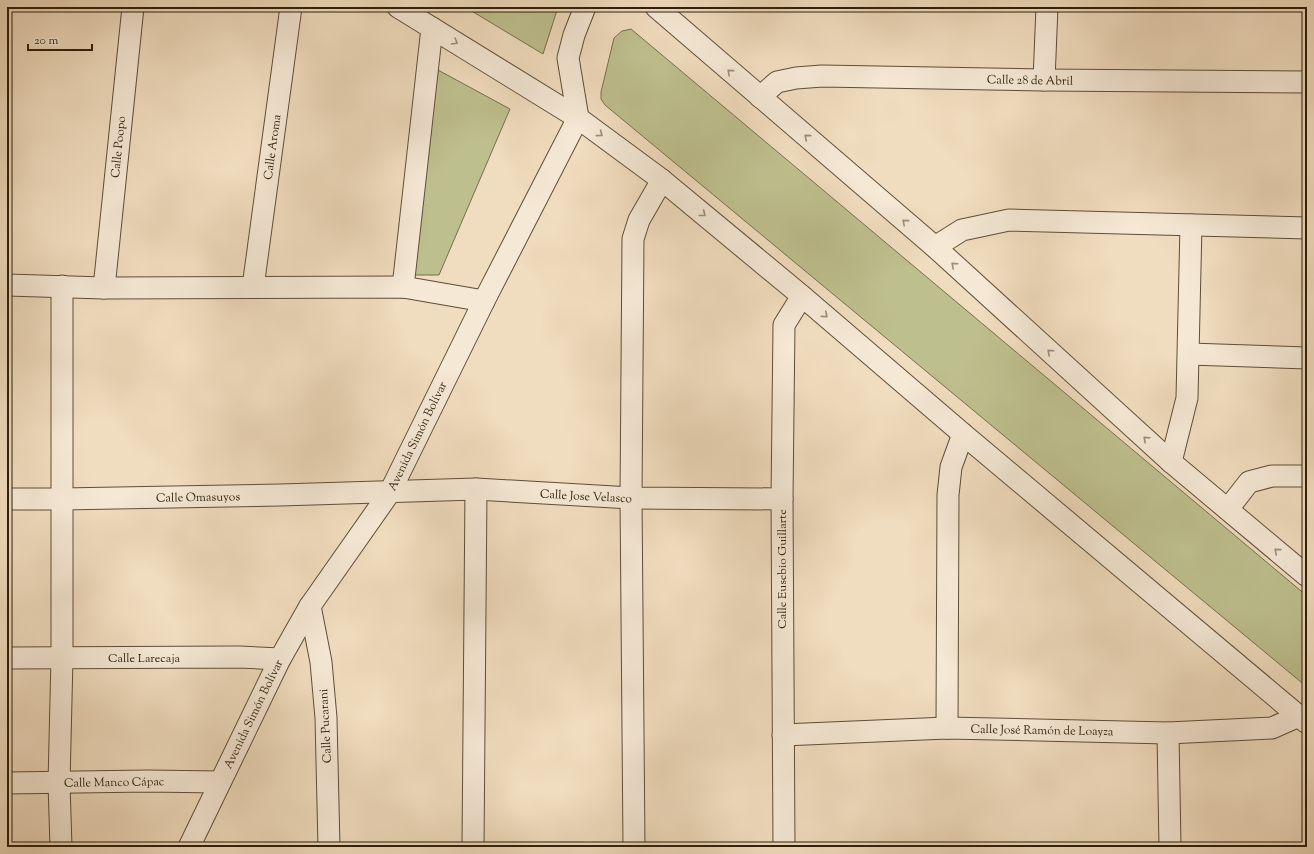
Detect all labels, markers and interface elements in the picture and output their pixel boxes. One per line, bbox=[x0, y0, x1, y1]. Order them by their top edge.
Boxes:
scale bar bbox=[28, 26, 92, 52]
text: 20 m bbox=[34, 32, 59, 50]
one-way arrow bbox=[451, 37, 458, 45]
one-way arrow bbox=[728, 69, 735, 76]
street label: Calle 28 de Abril bbox=[987, 71, 1074, 91]
street label: Calle Aroma bbox=[259, 113, 287, 181]
street label: Calle Poopo bbox=[107, 115, 131, 179]
one-way arrow bbox=[596, 129, 603, 136]
one-way arrow bbox=[804, 135, 811, 142]
one-way arrow bbox=[698, 209, 706, 216]
one-way arrow bbox=[902, 219, 910, 227]
one-way arrow bbox=[951, 262, 958, 269]
one-way arrow bbox=[820, 310, 827, 317]
one-way arrow bbox=[1047, 349, 1055, 357]
street label: Avenida Simón Bolívar bbox=[384, 378, 452, 494]
one-way arrow bbox=[1143, 437, 1151, 444]
street label: Calle Jose Velasco bbox=[539, 486, 633, 508]
street label: Calle Omasuyos bbox=[156, 488, 241, 508]
street label: Calle Eusebio Guillarte bbox=[774, 509, 792, 629]
one-way arrow bbox=[1274, 548, 1282, 555]
street label: Calle Larecaja bbox=[108, 650, 181, 668]
street label: Avenida Simón Bolívar bbox=[220, 656, 288, 772]
street label: Calle Pucarani bbox=[315, 688, 337, 764]
street label: Calle José Ramón de Loayza bbox=[970, 721, 1114, 741]
street label: Calle Manco Cápac bbox=[64, 773, 165, 793]

